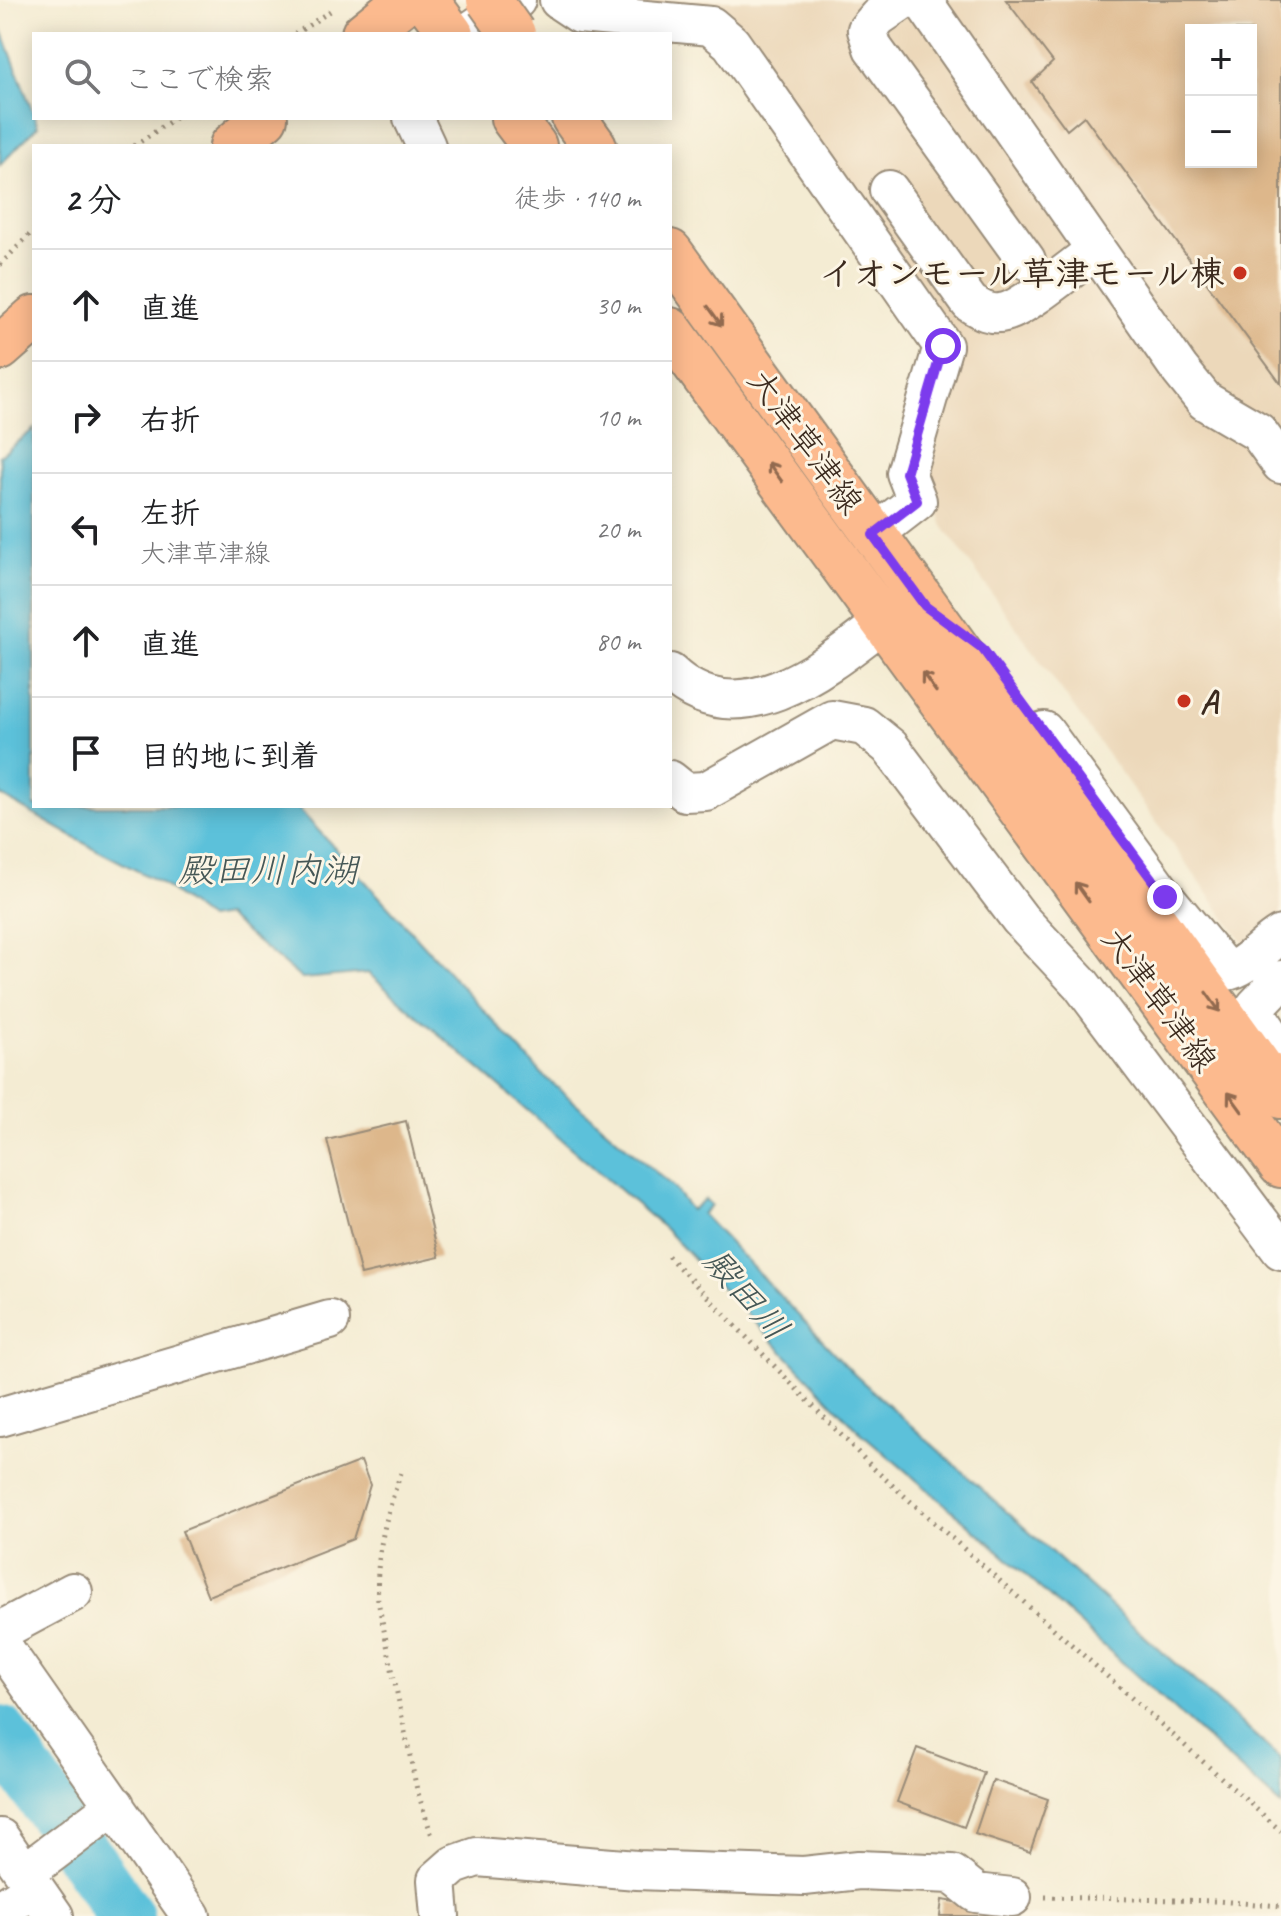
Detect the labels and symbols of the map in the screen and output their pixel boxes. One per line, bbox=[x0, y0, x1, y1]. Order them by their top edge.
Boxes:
place label: イオンモール草津モール棟 bbox=[819, 252, 1224, 295]
marker: イオンモール草津モール棟 bbox=[1231, 264, 1249, 282]
one-way arrow bbox=[707, 304, 724, 326]
route start bbox=[925, 328, 961, 364]
street label: 大津草津線 bbox=[738, 360, 873, 523]
one-way arrow bbox=[767, 462, 784, 484]
one-way arrow bbox=[921, 671, 938, 693]
place label: A bbox=[1200, 680, 1220, 723]
marker: A bbox=[1175, 692, 1193, 710]
water label: 殿田川内湖 bbox=[178, 847, 361, 893]
route end bbox=[1147, 879, 1183, 915]
one-way arrow bbox=[1074, 882, 1091, 903]
street label: 大津草津線 bbox=[1092, 918, 1227, 1081]
one-way arrow bbox=[1205, 991, 1221, 1013]
one-way arrow bbox=[1227, 1092, 1243, 1114]
water label: 殿田川 bbox=[693, 1239, 799, 1351]

